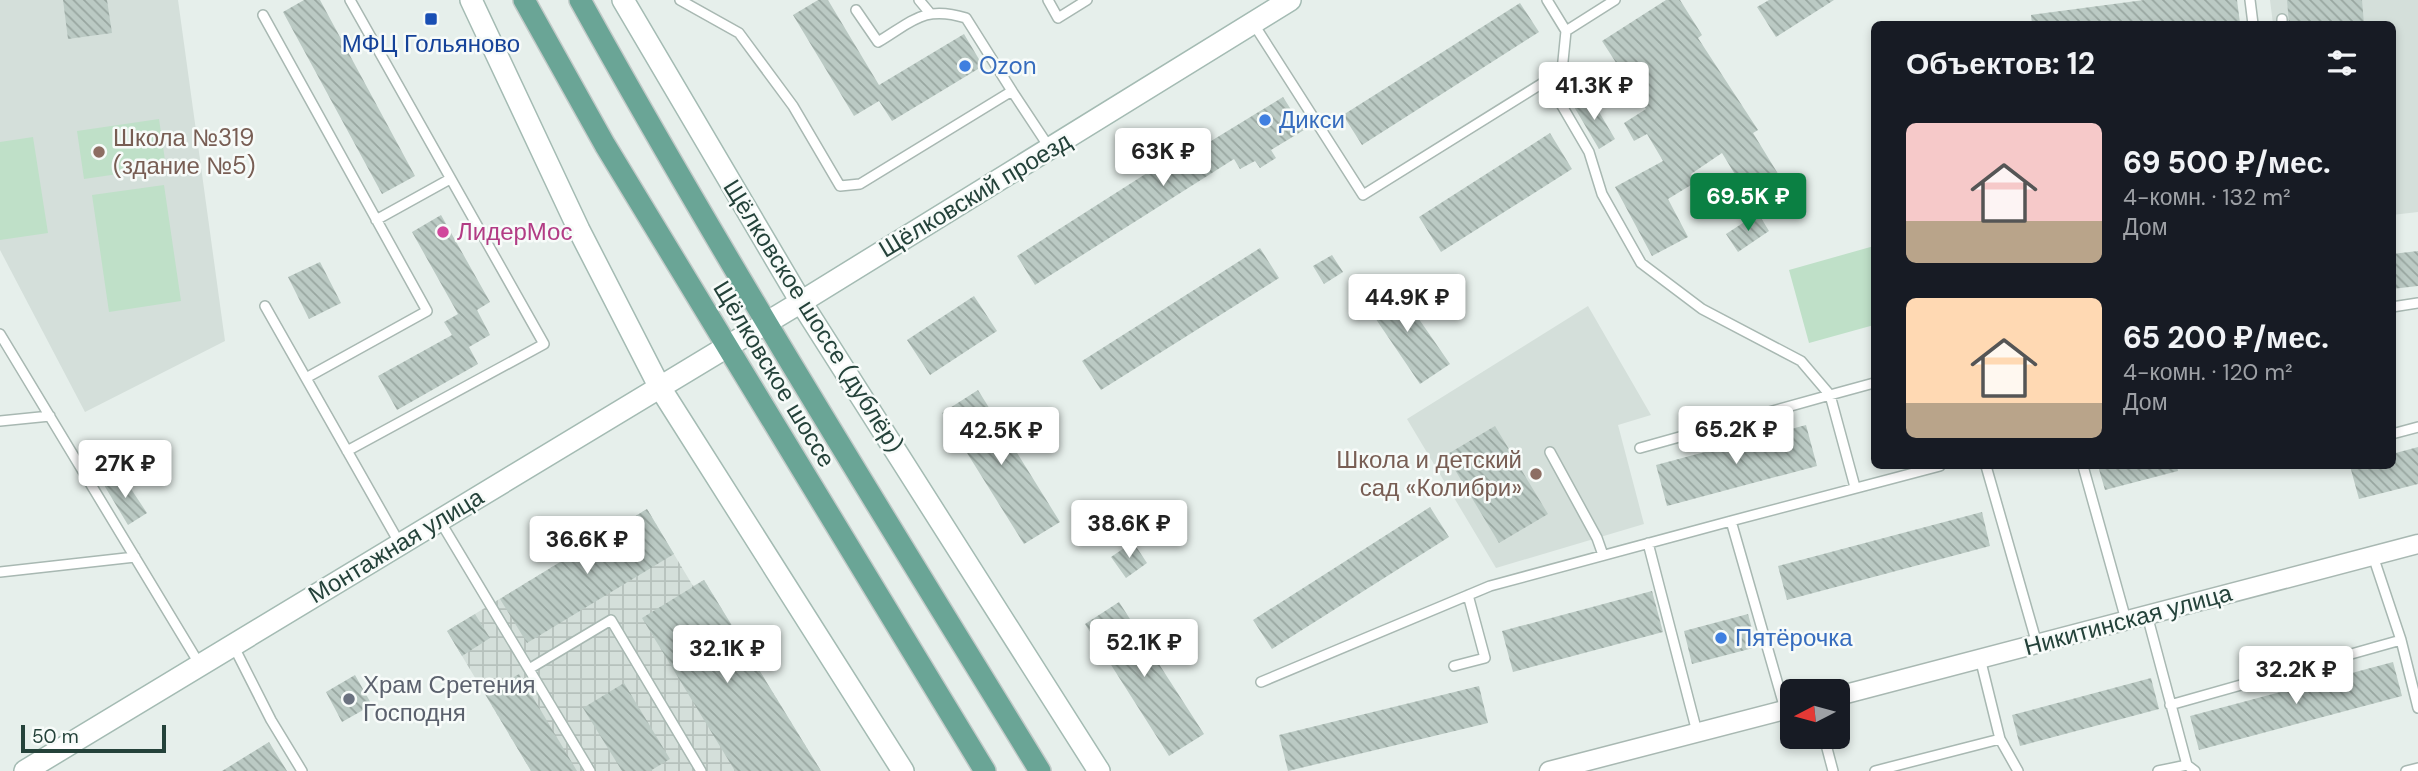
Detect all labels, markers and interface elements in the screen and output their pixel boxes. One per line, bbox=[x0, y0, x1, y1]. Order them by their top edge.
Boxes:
marker: МФЦ Гольяново bbox=[423, 11, 439, 27]
place label: МФЦ Гольяново bbox=[342, 28, 520, 59]
text: Объектов: 12 bbox=[1906, 44, 2095, 83]
icon: filters bbox=[2323, 44, 2361, 82]
place label: Ozon bbox=[979, 50, 1037, 81]
marker: Ozon bbox=[957, 58, 973, 74]
pin: 41.3K ₽ bbox=[1529, 62, 1659, 122]
text: 41.3K ₽ bbox=[1555, 70, 1633, 100]
place label: Дикси bbox=[1279, 104, 1345, 135]
marker: Дикси bbox=[1257, 112, 1273, 128]
place label: Школа №319 (здание №5) bbox=[113, 122, 256, 181]
street label: Щёлковский проезд bbox=[873, 125, 1077, 264]
pin: 63K ₽ bbox=[1114, 128, 1212, 188]
text: 63K ₽ bbox=[1131, 136, 1195, 166]
text: 69 500 ₽/мес. bbox=[2123, 143, 2331, 182]
marker: Школа №319 (здание №5) bbox=[91, 144, 107, 160]
icon: home bbox=[1962, 151, 2046, 235]
street label: Щёлковское шоссе (дублёр) bbox=[717, 174, 909, 458]
pin: 69.5K ₽ bbox=[1683, 174, 1813, 233]
text: 69.5K ₽ bbox=[1706, 181, 1790, 211]
text: 4-комн. · 132 m² bbox=[2123, 182, 2291, 212]
text: Дом bbox=[2123, 212, 2167, 242]
place label: ЛидерМос bbox=[457, 216, 572, 247]
marker: ЛидерМос bbox=[435, 224, 451, 240]
pin: 44.9K ₽ bbox=[1342, 274, 1472, 334]
street label: Щёлковское шоссе bbox=[707, 276, 841, 472]
text: 44.9K ₽ bbox=[1364, 282, 1450, 312]
text: 65 200 ₽/мес. bbox=[2123, 318, 2329, 357]
icon: home bbox=[1962, 326, 2046, 410]
text: 4-комн. · 120 m² bbox=[2123, 357, 2293, 387]
text: Дом bbox=[2123, 387, 2167, 417]
pin: 65.2K ₽ bbox=[1671, 406, 1801, 466]
pin: 42.5K ₽ bbox=[936, 407, 1066, 467]
text: 65.2K ₽ bbox=[1695, 414, 1777, 444]
text: 42.5K ₽ bbox=[959, 415, 1043, 445]
pin: 27K ₽ bbox=[76, 440, 174, 500]
place label: Школа и детский сад «Колибри» bbox=[1336, 444, 1522, 503]
text: 27K ₽ bbox=[95, 448, 155, 478]
marker: Школа и детский сад «Колибри» bbox=[1528, 466, 1544, 482]
street label: Монтажная улица bbox=[302, 481, 490, 610]
pin: 38.6K ₽ bbox=[1064, 500, 1194, 560]
text: 38.6K ₽ bbox=[1087, 508, 1171, 538]
pin: 36.6K ₽ bbox=[522, 516, 652, 576]
text: 36.6K ₽ bbox=[546, 524, 628, 554]
street label: Никитинская улица bbox=[2020, 577, 2236, 662]
pin: 52.1K ₽ bbox=[1079, 620, 1209, 679]
place label: Пятёрочка bbox=[1735, 622, 1853, 653]
pin: 32.1K ₽ bbox=[662, 626, 792, 685]
text: 52.1K ₽ bbox=[1106, 627, 1182, 657]
marker: Пятёрочка bbox=[1713, 630, 1729, 646]
text: 32.1K ₽ bbox=[689, 633, 765, 663]
pin: 32.2K ₽ bbox=[2231, 646, 2361, 706]
text: 32.2K ₽ bbox=[2255, 654, 2337, 684]
place label: Храм Сретения Господня bbox=[363, 669, 536, 728]
north arrow bbox=[1780, 679, 1850, 749]
map controls bbox=[1780, 679, 1850, 749]
marker: Храм Сретения Господня bbox=[341, 691, 357, 707]
scale bar bbox=[21, 722, 166, 754]
text: 50 m bbox=[32, 724, 79, 749]

